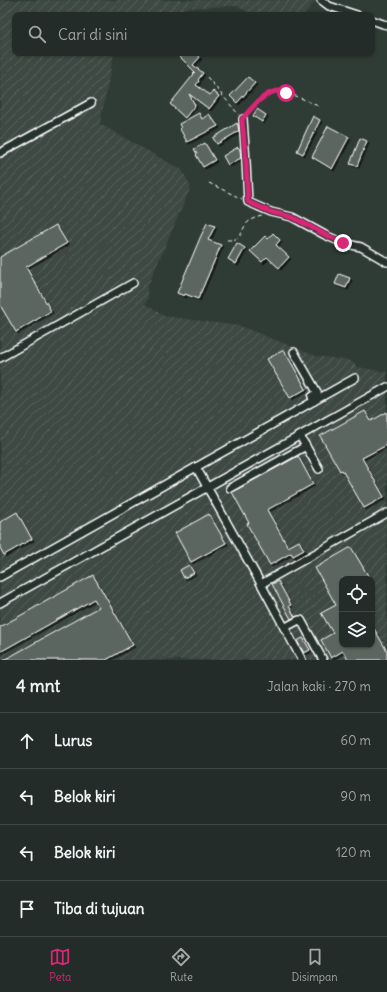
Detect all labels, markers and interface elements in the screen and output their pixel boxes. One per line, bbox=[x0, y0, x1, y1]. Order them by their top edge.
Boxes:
search box bbox=[12, 12, 375, 56]
icon: search bbox=[26, 23, 48, 45]
text: Cari di sini bbox=[58, 25, 127, 44]
route start bbox=[277, 84, 295, 102]
route end bbox=[334, 234, 352, 252]
map controls bbox=[339, 576, 375, 648]
button: locate bbox=[339, 576, 375, 612]
button: layers bbox=[339, 612, 375, 648]
text: 4 mnt bbox=[16, 675, 60, 697]
text: Jalan kaki · 270 m bbox=[267, 678, 371, 695]
icon: ahead bbox=[16, 730, 38, 752]
text: Lurus bbox=[54, 731, 92, 750]
text: 60 m bbox=[340, 732, 371, 749]
icon: left bbox=[16, 786, 38, 808]
text: Belok kiri bbox=[54, 787, 115, 806]
text: 90 m bbox=[340, 788, 371, 805]
icon: left bbox=[16, 842, 38, 864]
text: Belok kiri bbox=[54, 843, 115, 862]
text: 120 m bbox=[336, 844, 371, 861]
icon: arrive bbox=[16, 898, 38, 920]
text: Tiba di tujuan bbox=[54, 899, 144, 918]
tab: Peta bbox=[49, 946, 71, 984]
tab: Rute bbox=[170, 946, 193, 984]
tab: Disimpan bbox=[291, 946, 338, 984]

